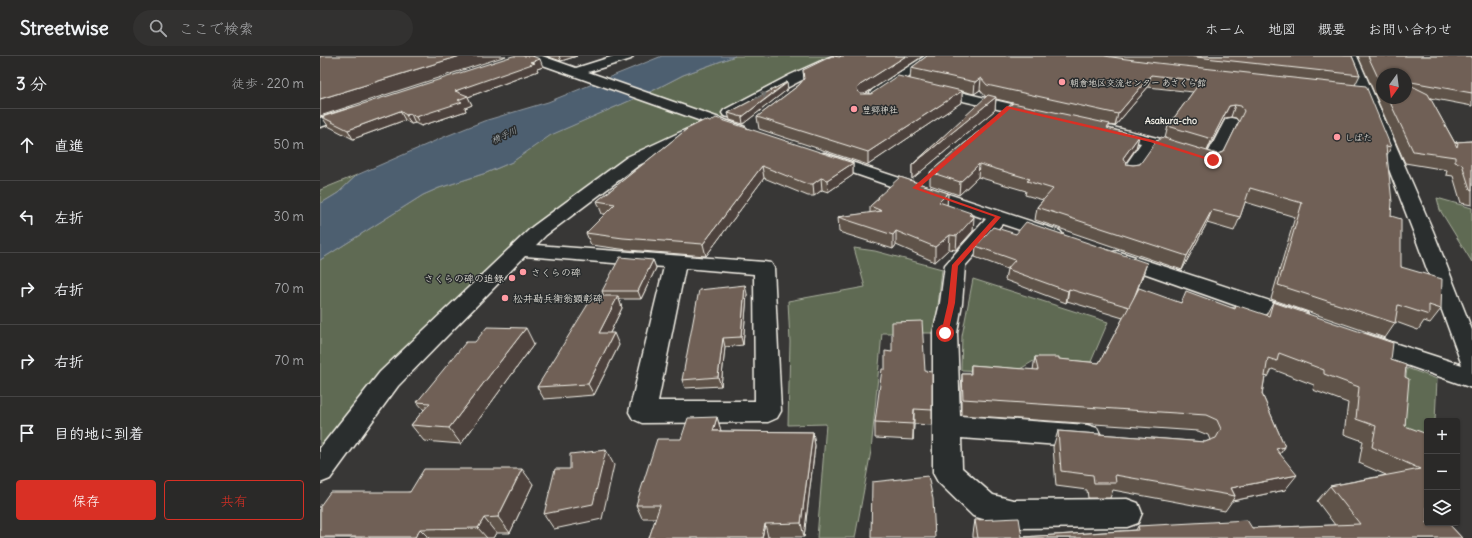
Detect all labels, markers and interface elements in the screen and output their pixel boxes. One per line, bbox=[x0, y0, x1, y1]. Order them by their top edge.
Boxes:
search box bbox=[133, 10, 413, 46]
text: Streetwise bbox=[20, 16, 109, 40]
icon: search bbox=[147, 17, 169, 39]
text: ここで検索 bbox=[179, 19, 254, 38]
text: ホーム bbox=[1205, 20, 1246, 38]
text: 地図 bbox=[1268, 20, 1296, 38]
text: 概要 bbox=[1318, 20, 1346, 38]
text: お問い合わせ bbox=[1368, 20, 1452, 38]
north arrow bbox=[1376, 68, 1412, 104]
text: 3 分 bbox=[16, 73, 47, 95]
text: 徒歩 · 220 m bbox=[232, 75, 304, 92]
marker: 朝倉地区交流センター あさくら館 bbox=[1057, 77, 1067, 87]
place label: 朝倉地区交流センター あさくら館 bbox=[1070, 77, 1206, 88]
one-way arrow bbox=[755, 92, 767, 99]
marker: 豊郷神社 bbox=[849, 104, 859, 114]
place label: 豊郷神社 bbox=[862, 104, 898, 115]
district label: Asakura-cho bbox=[1145, 115, 1197, 126]
water label: 横手川 bbox=[489, 124, 519, 146]
marker: しばた bbox=[1332, 132, 1342, 142]
place label: しばた bbox=[1345, 132, 1372, 143]
icon: ahead bbox=[16, 134, 38, 156]
text: 直進 bbox=[54, 136, 84, 155]
text: 50 m bbox=[273, 136, 304, 153]
route end bbox=[1204, 151, 1222, 169]
icon: left bbox=[16, 206, 38, 228]
text: 左折 bbox=[54, 208, 84, 227]
text: 30 m bbox=[274, 208, 304, 225]
place label: さくらの碑 bbox=[531, 266, 581, 279]
marker: さくらの碑 bbox=[518, 267, 528, 277]
place label: さくらの碑の追録 bbox=[424, 272, 504, 285]
marker: さくらの碑の追録 bbox=[507, 273, 517, 283]
icon: right bbox=[16, 278, 38, 300]
text: 右折 bbox=[54, 280, 84, 299]
text: 70 m bbox=[275, 280, 304, 297]
place label: 松井勘兵衛翁顕彰碑 bbox=[513, 292, 603, 305]
marker: 松井勘兵衛翁顕彰碑 bbox=[500, 293, 510, 303]
route start bbox=[936, 324, 954, 342]
icon: right bbox=[16, 350, 38, 372]
text: 右折 bbox=[54, 352, 84, 371]
text: 70 m bbox=[275, 352, 304, 369]
map controls bbox=[1424, 418, 1460, 526]
button: + bbox=[1424, 418, 1460, 454]
icon: arrive bbox=[16, 422, 38, 444]
text: 目的地に到着 bbox=[54, 424, 144, 443]
button: − bbox=[1424, 454, 1460, 490]
button: 保存 bbox=[16, 480, 156, 520]
button: 共有 bbox=[164, 480, 304, 520]
button: layers bbox=[1424, 490, 1460, 526]

